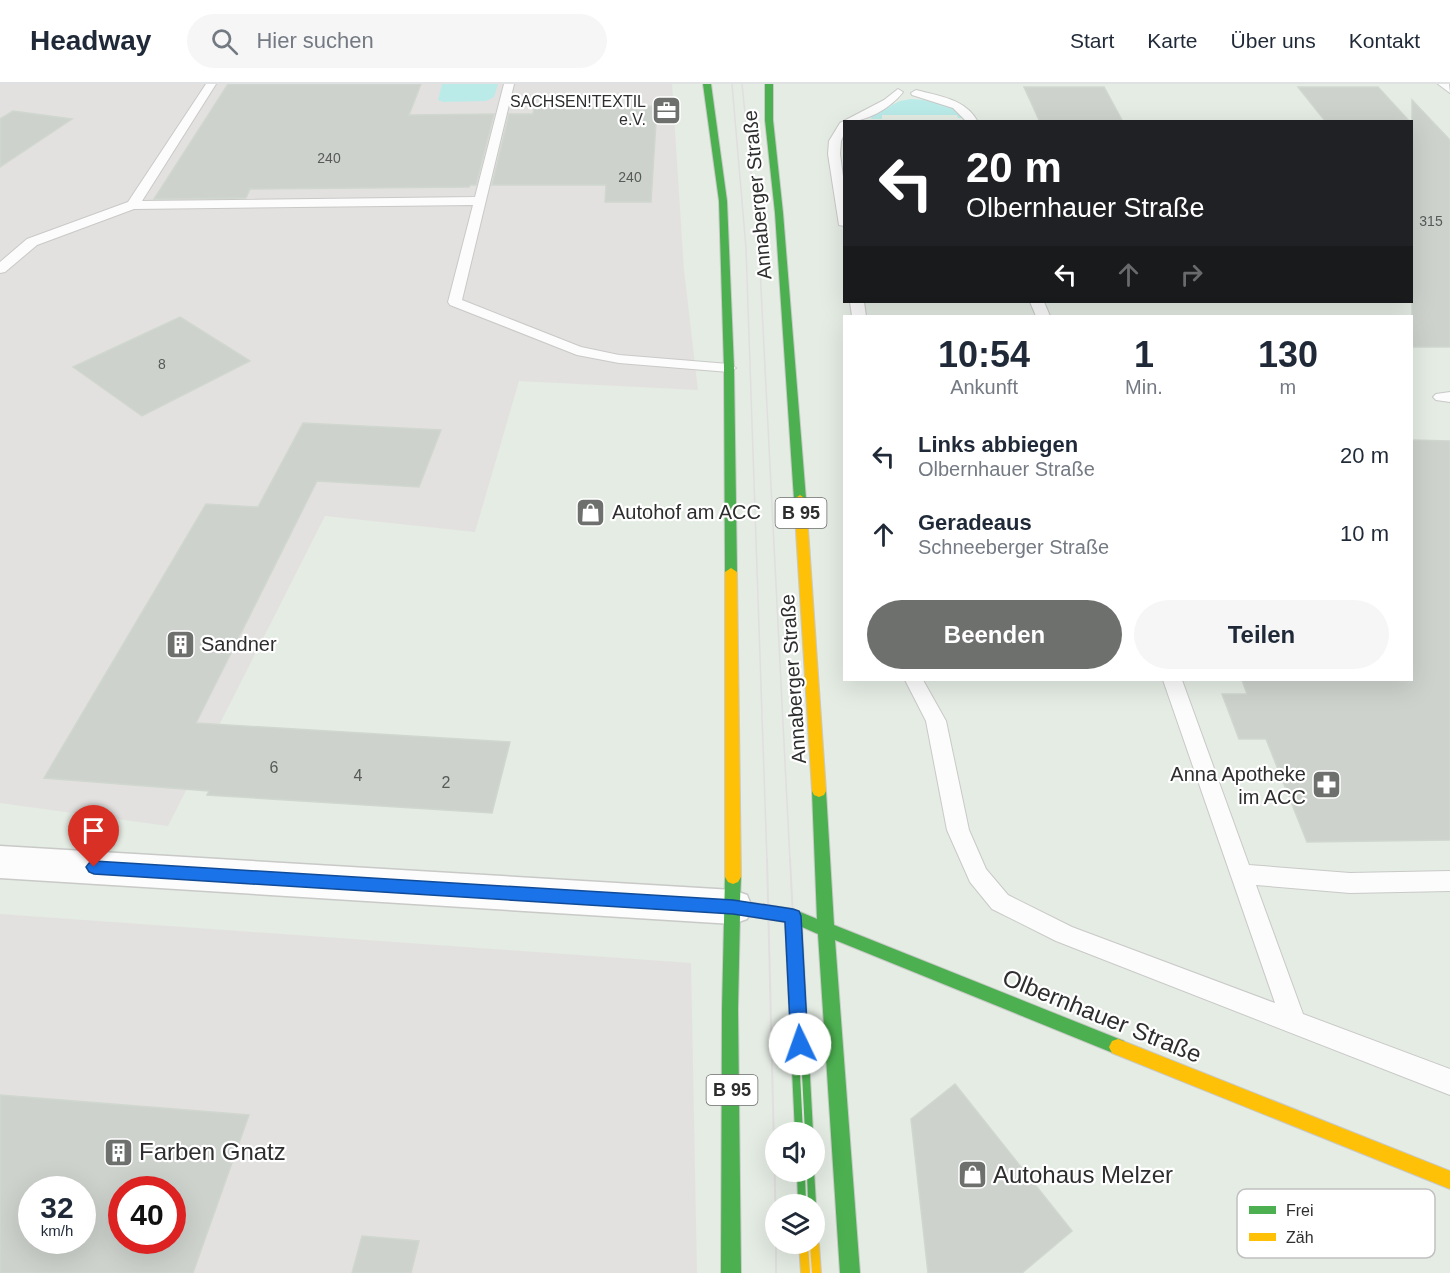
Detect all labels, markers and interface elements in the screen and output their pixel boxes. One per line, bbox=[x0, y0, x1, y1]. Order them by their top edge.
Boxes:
search box bbox=[187, 14, 607, 68]
text: Headway bbox=[30, 25, 151, 56]
icon: search bbox=[208, 25, 241, 58]
text: Hier suchen bbox=[256, 28, 374, 53]
text: Start bbox=[1070, 29, 1114, 52]
text: Karte bbox=[1147, 29, 1198, 52]
text: Über uns bbox=[1231, 29, 1316, 52]
text: Kontakt bbox=[1349, 29, 1420, 52]
place label: SACHSEN!TEXTIL e.V. bbox=[510, 93, 646, 128]
office icon: SACHSEN!TEXTIL e.V. bbox=[651, 94, 683, 126]
street label: Annaberger Straße bbox=[739, 109, 775, 281]
icon: left bbox=[867, 144, 945, 222]
text: 20 m bbox=[966, 144, 1062, 191]
house number: 240 bbox=[317, 150, 341, 166]
house number: 240 bbox=[618, 169, 642, 185]
text: Olbernhauer Straße bbox=[966, 193, 1205, 223]
house number: 315 bbox=[1419, 213, 1443, 229]
icon: left bbox=[1049, 258, 1082, 291]
icon: ahead bbox=[1112, 258, 1145, 291]
icon: right bbox=[1175, 258, 1208, 291]
text: 10:54 bbox=[938, 334, 1030, 375]
text: 1 bbox=[1134, 334, 1154, 375]
text: 130 bbox=[1258, 334, 1318, 375]
house number: 8 bbox=[158, 356, 166, 372]
text: Ankunft bbox=[950, 376, 1018, 398]
text: Min. bbox=[1125, 376, 1163, 398]
text: m bbox=[1280, 376, 1296, 398]
text: Links abbiegen bbox=[918, 432, 1078, 457]
icon: left bbox=[867, 440, 900, 473]
text: 20 m bbox=[1340, 443, 1389, 468]
text: Olbernhauer Straße bbox=[918, 458, 1095, 480]
shop icon: Autohof am ACC bbox=[575, 496, 607, 528]
road number: B 95 bbox=[776, 498, 826, 528]
place label: Autohof am ACC bbox=[612, 501, 761, 523]
text: Geradeaus bbox=[918, 510, 1032, 535]
icon: ahead bbox=[867, 518, 900, 551]
text: 10 m bbox=[1340, 521, 1389, 546]
text: Schneeberger Straße bbox=[918, 536, 1109, 558]
street label: Annaberger Straße bbox=[776, 593, 810, 765]
button: Beenden bbox=[867, 600, 1122, 669]
button: Teilen bbox=[1134, 600, 1389, 669]
building icon: Sandner bbox=[164, 628, 196, 660]
place label: Sandner bbox=[201, 633, 277, 655]
house number: 6 bbox=[270, 759, 279, 776]
place label: Anna Apotheke im ACC bbox=[1170, 763, 1306, 808]
house number: 4 bbox=[354, 767, 363, 784]
pharmacy icon: Anna Apotheke im ACC bbox=[1311, 769, 1343, 801]
house number: 2 bbox=[442, 774, 451, 791]
pin bbox=[68, 805, 119, 867]
icon: arrive bbox=[77, 814, 110, 847]
street label: Olbernhauer Straße bbox=[999, 963, 1206, 1068]
position arrow bbox=[768, 1012, 832, 1076]
road number: B 95 bbox=[706, 1075, 758, 1105]
map controls bbox=[765, 1122, 825, 1254]
button: sound bbox=[765, 1122, 825, 1182]
building icon: Farben Gnatz bbox=[102, 1136, 134, 1168]
place label: Farben Gnatz bbox=[139, 1138, 286, 1165]
shop icon: Autohaus Melzer bbox=[956, 1159, 988, 1191]
place label: Autohaus Melzer bbox=[993, 1161, 1173, 1188]
speed limit sign: 40 bbox=[108, 1176, 186, 1254]
legend bbox=[1237, 1189, 1435, 1258]
text: 32 bbox=[40, 1191, 74, 1224]
button: layers bbox=[765, 1194, 825, 1254]
text: Frei bbox=[1286, 1202, 1314, 1219]
text: km/h bbox=[41, 1222, 73, 1239]
text: Zäh bbox=[1286, 1229, 1314, 1246]

